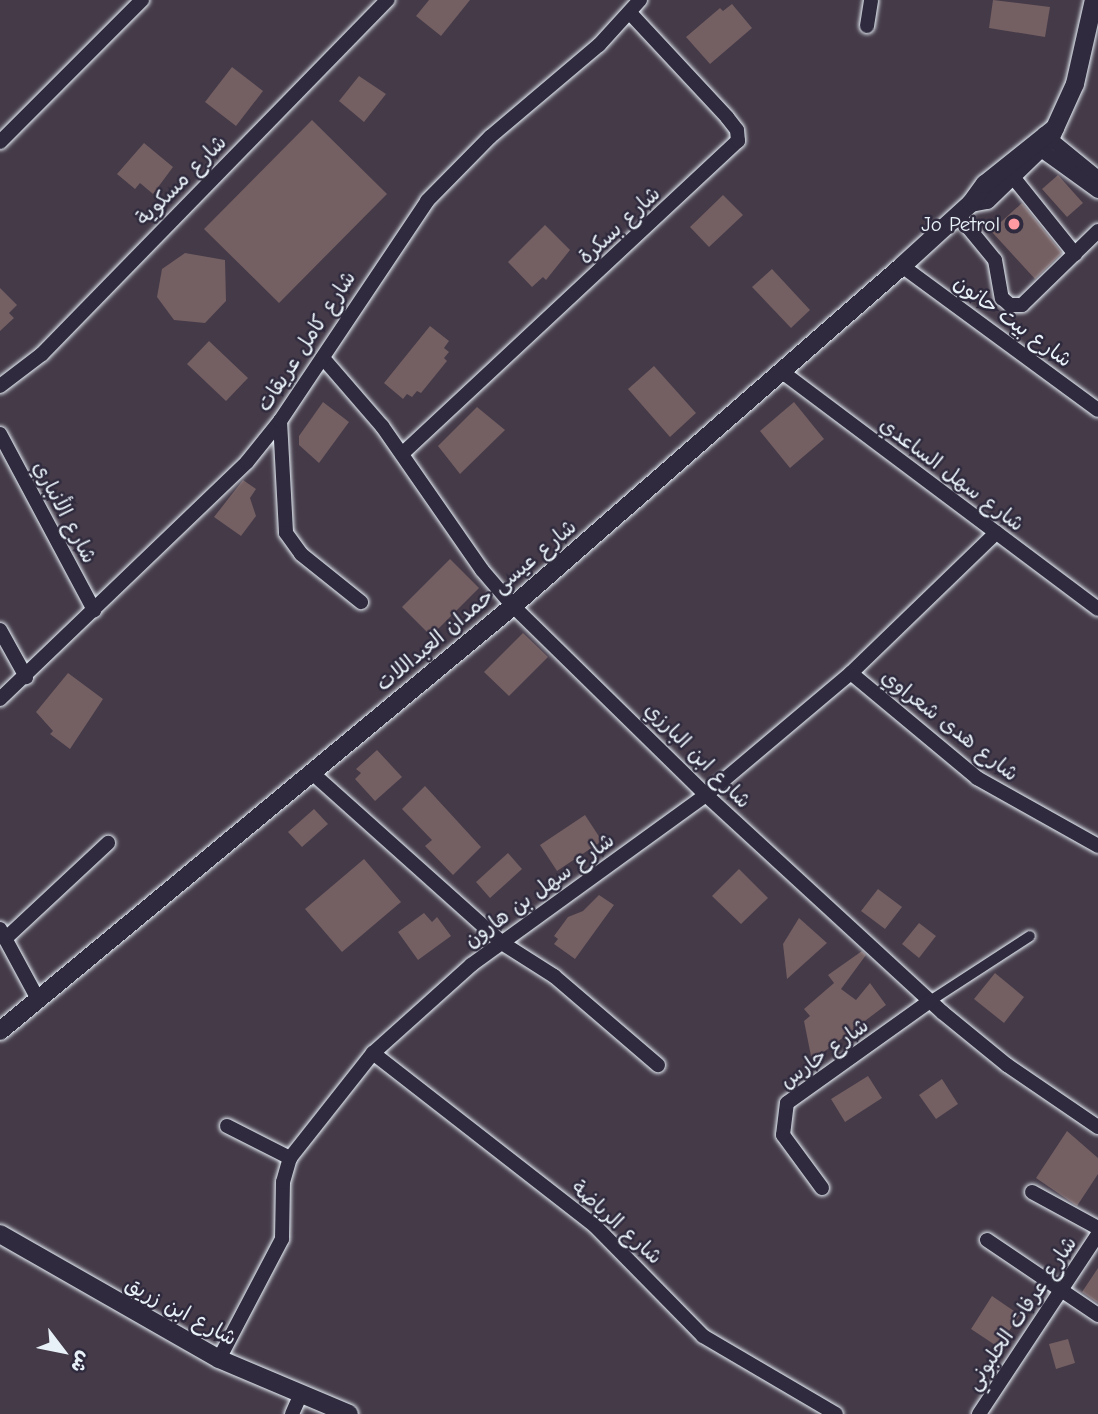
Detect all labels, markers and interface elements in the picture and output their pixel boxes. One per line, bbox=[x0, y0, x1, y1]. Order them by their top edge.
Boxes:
street label: شارع مسكوية bbox=[130, 129, 232, 231]
street label: شارع بسكرة bbox=[573, 181, 665, 269]
place label: Jo Petrol bbox=[921, 211, 1000, 237]
marker: Jo Petrol bbox=[1006, 216, 1022, 232]
street label: شارع كامل عريقات bbox=[251, 266, 361, 416]
street label: شارع بيت حانون bbox=[949, 270, 1077, 372]
street label: شارع سهل الساعدي bbox=[875, 412, 1029, 536]
street label: شارع الأنباري bbox=[28, 457, 102, 567]
street label: شارع عيسى حمدان العبداللات bbox=[371, 514, 581, 696]
street label: شارع هدى شعراوي bbox=[876, 664, 1024, 786]
street label: شارع ابن البارزي bbox=[640, 697, 756, 813]
street label: شارع سهل بن هارون bbox=[459, 827, 619, 953]
street label: شارع حارس bbox=[775, 1012, 873, 1094]
street label: شارع الرياضة bbox=[566, 1175, 668, 1269]
street label: شارع عرفات الحلبوني bbox=[960, 1231, 1082, 1395]
street label: شارع ابن زريق bbox=[121, 1271, 241, 1351]
north arrow bbox=[28, 1316, 98, 1386]
text: ش bbox=[66, 1347, 96, 1377]

